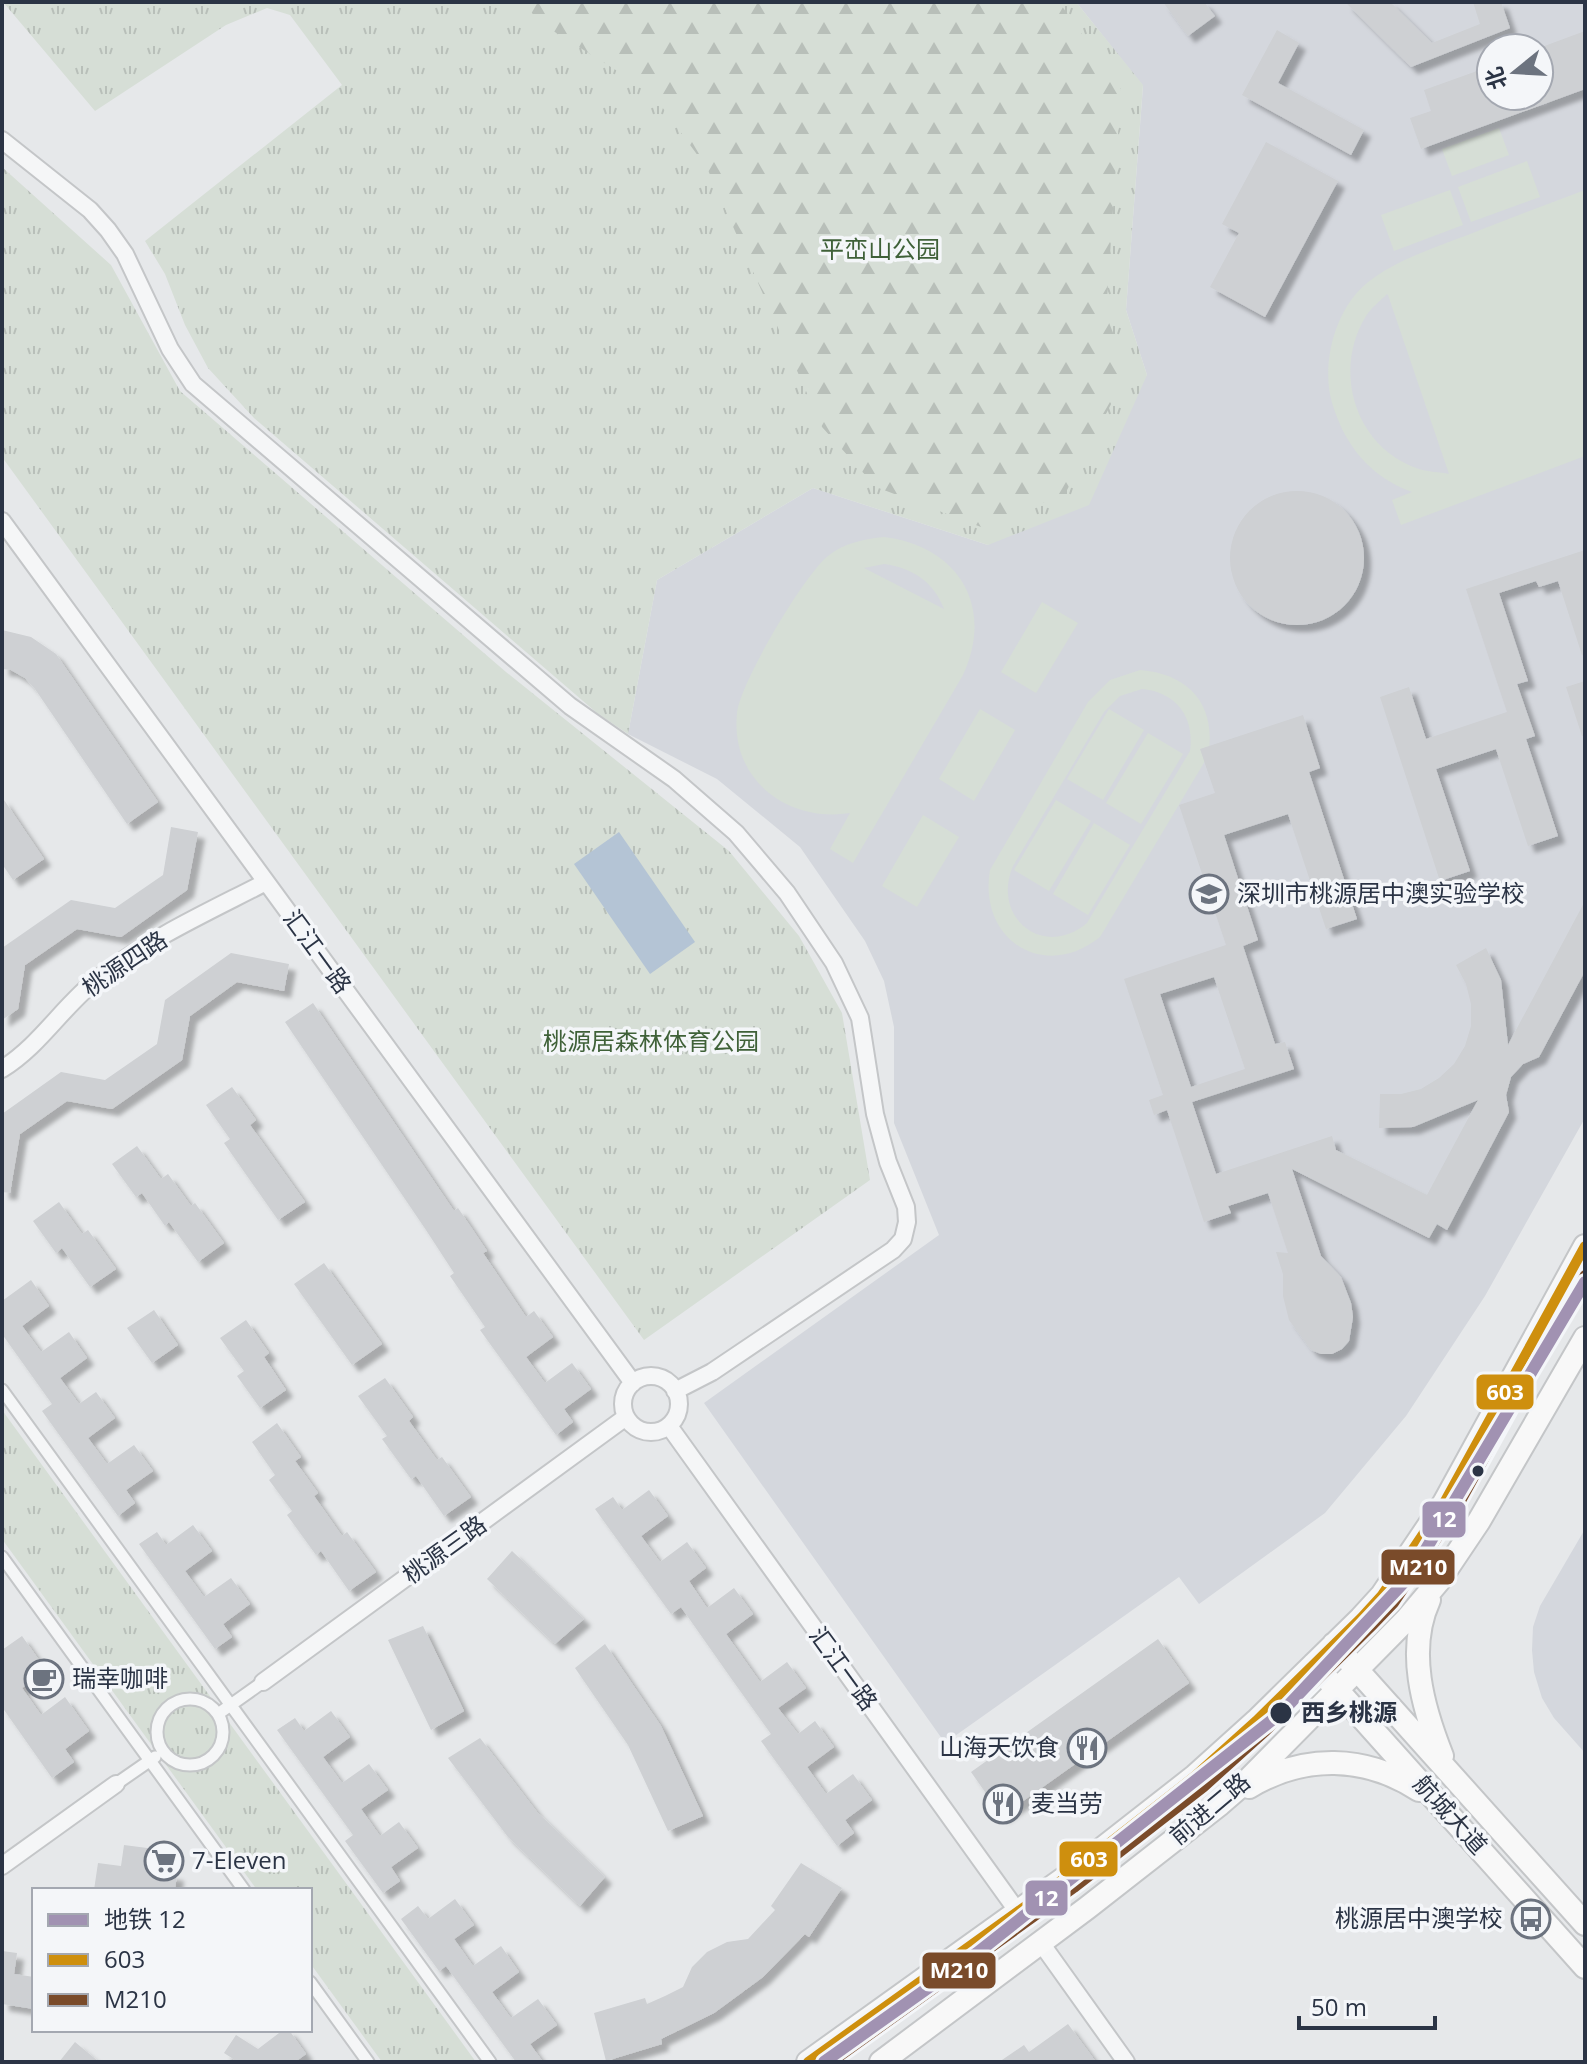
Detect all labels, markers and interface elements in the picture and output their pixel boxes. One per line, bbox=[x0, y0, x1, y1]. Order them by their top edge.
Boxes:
north arrow bbox=[1475, 32, 1555, 112]
text: 北 bbox=[1477, 63, 1513, 94]
park label: 平峦山公园 bbox=[820, 232, 940, 265]
school or university icon: 深圳市桃源居中澳实验学校 bbox=[1188, 873, 1230, 915]
place label: 深圳市桃源居中澳实验学校 bbox=[1237, 876, 1525, 909]
street label: 汇江一路 bbox=[277, 903, 360, 1000]
street label: 桃源四路 bbox=[75, 922, 173, 1003]
park label: 桃源居森林体育公园 bbox=[543, 1024, 759, 1057]
line badge: 603 bbox=[1475, 1373, 1535, 1411]
text: 603 bbox=[1486, 1376, 1524, 1406]
unlabelled marker bbox=[1470, 1463, 1486, 1479]
line badge: 12 bbox=[1421, 1500, 1467, 1539]
text: 12 bbox=[1431, 1503, 1457, 1533]
street label: 桃源三路 bbox=[396, 1507, 493, 1590]
line badge: M210 bbox=[1380, 1548, 1456, 1586]
text: M210 bbox=[1389, 1551, 1447, 1581]
street label: 汇江一路 bbox=[803, 1620, 886, 1717]
cafe icon: 瑞幸咖啡 bbox=[23, 1658, 65, 1700]
place label: 瑞幸咖啡 bbox=[72, 1661, 168, 1694]
place label: 西乡桃源 bbox=[1301, 1695, 1397, 1728]
marker: 西乡桃源 bbox=[1268, 1700, 1294, 1726]
restaurant icon: 山海天饮食 bbox=[1066, 1727, 1108, 1769]
place label: 山海天饮食 bbox=[939, 1730, 1059, 1763]
street label: 前进二路 bbox=[1162, 1764, 1256, 1851]
street label: 航城大道 bbox=[1407, 1767, 1495, 1861]
restaurant icon: 麦当劳 bbox=[982, 1783, 1024, 1825]
place label: 麦当劳 bbox=[1031, 1786, 1103, 1819]
supermarket icon: 7-Eleven bbox=[143, 1840, 185, 1882]
line badge: 603 bbox=[1058, 1840, 1119, 1878]
place label: 7-Eleven bbox=[192, 1843, 287, 1876]
text: 603 bbox=[1070, 1843, 1108, 1873]
line badge: 12 bbox=[1024, 1879, 1069, 1917]
text: 12 bbox=[1033, 1882, 1059, 1912]
legend bbox=[32, 1888, 312, 2032]
bus stop icon: 桃源居中澳学校 bbox=[1510, 1898, 1552, 1940]
place label: 桃源居中澳学校 bbox=[1335, 1901, 1503, 1934]
text: 地铁 12 bbox=[104, 1902, 186, 1935]
text: 603 bbox=[104, 1942, 145, 1975]
line badge: M210 bbox=[921, 1951, 997, 1990]
text: M210 bbox=[930, 1954, 988, 1984]
scale bar bbox=[1299, 1980, 1435, 2030]
text: M210 bbox=[104, 1982, 167, 2015]
text: 50 m bbox=[1311, 1990, 1367, 2023]

